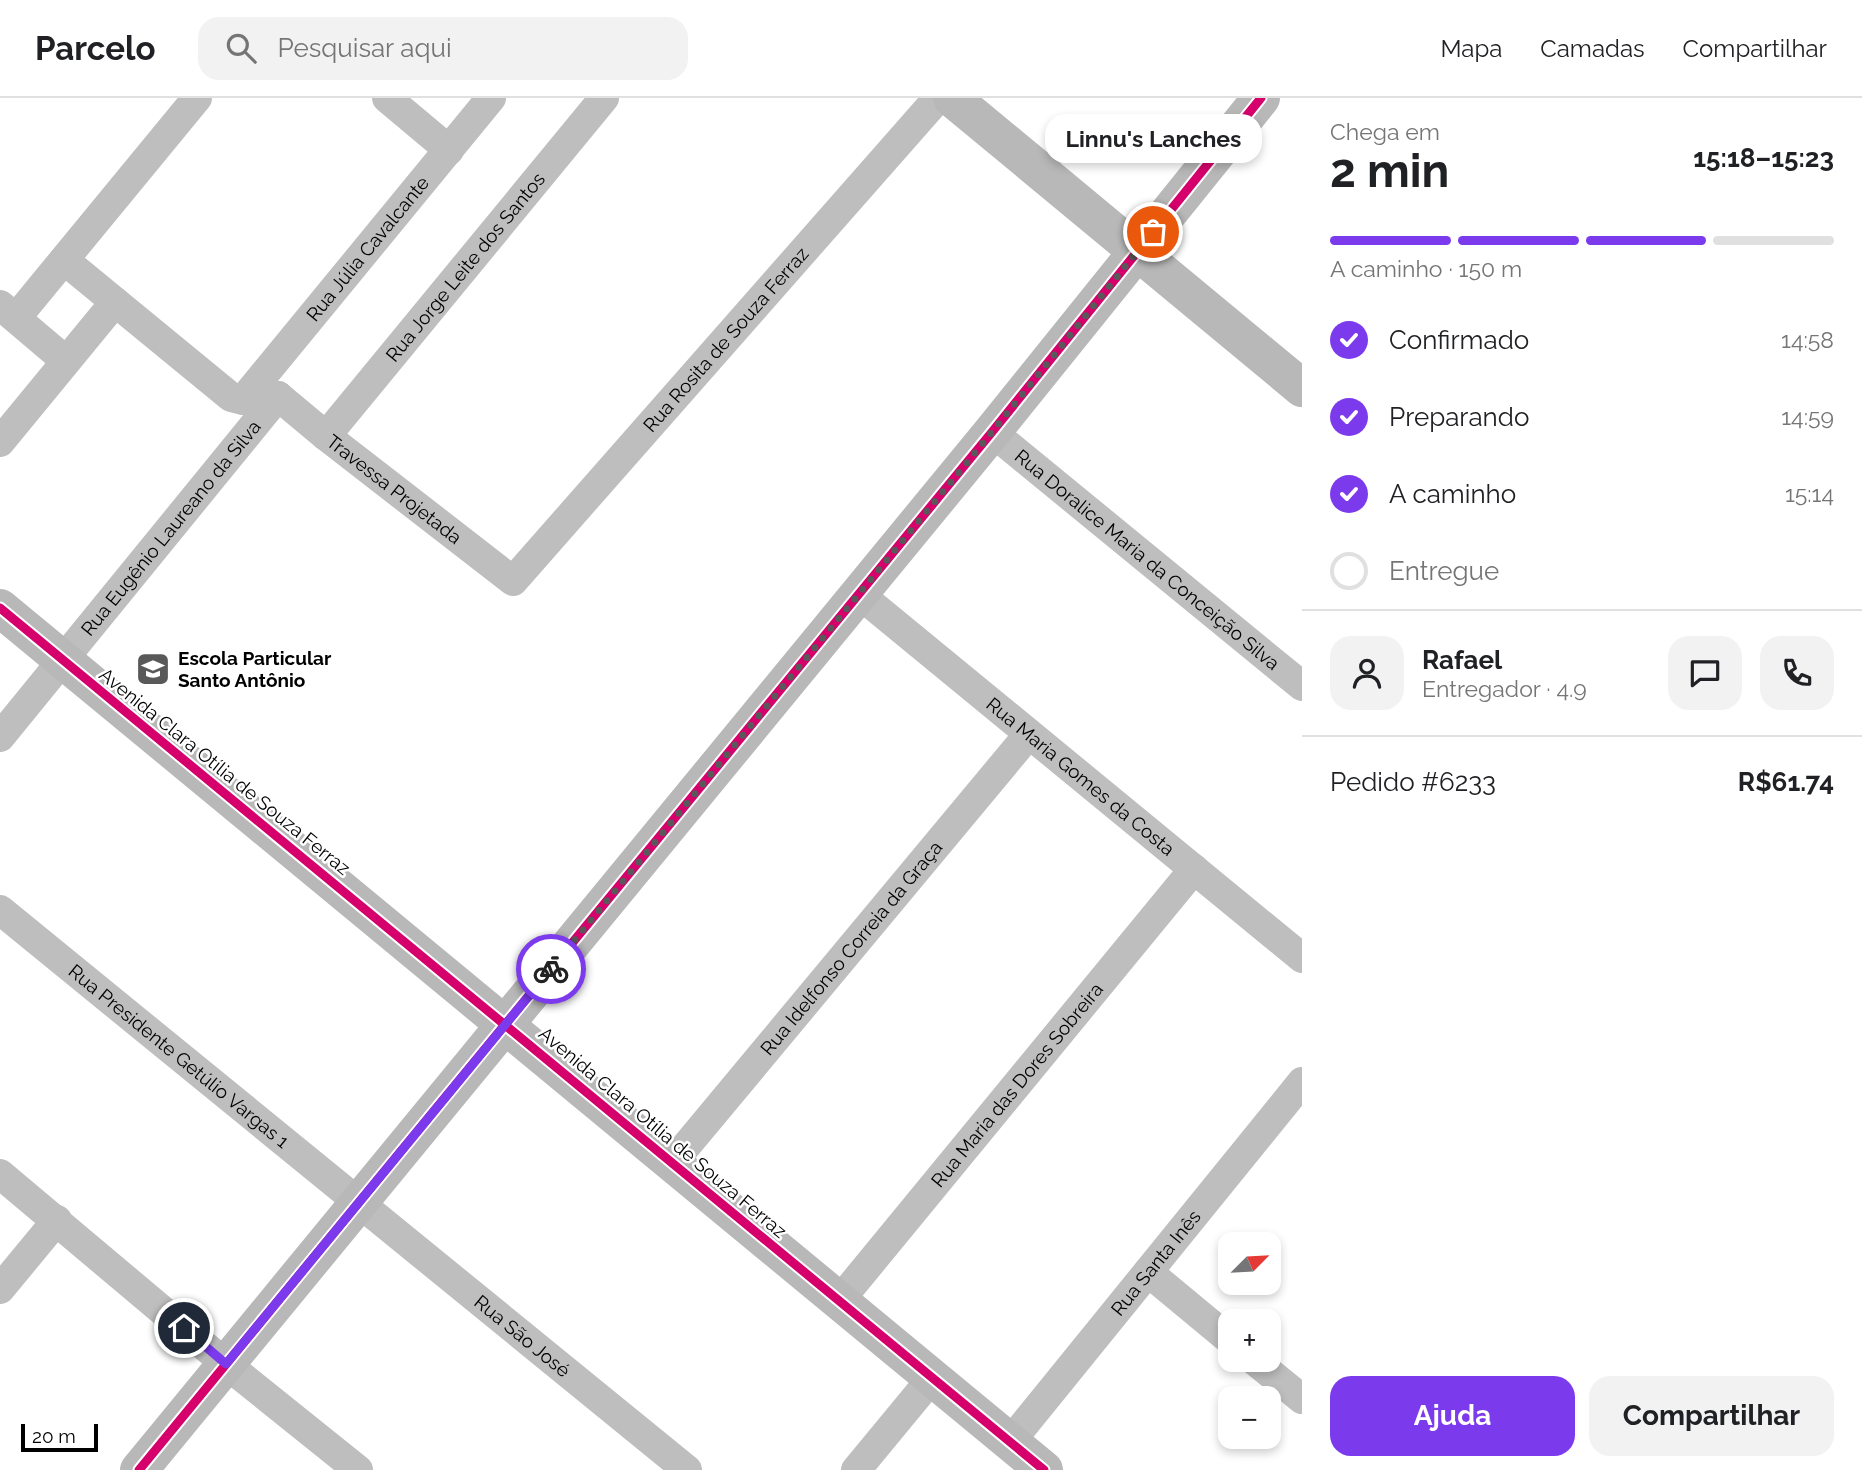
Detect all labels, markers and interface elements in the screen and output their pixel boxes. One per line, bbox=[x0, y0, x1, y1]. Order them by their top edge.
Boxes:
search box bbox=[198, 17, 688, 80]
text: Parcelo bbox=[35, 29, 156, 68]
icon: search bbox=[222, 29, 260, 67]
text: Pesquisar aqui bbox=[278, 33, 452, 63]
text: Mapa bbox=[1440, 34, 1502, 63]
text: Camadas bbox=[1540, 34, 1645, 63]
text: Compartilhar bbox=[1683, 34, 1827, 63]
callout: Linnu's Lanches bbox=[1044, 113, 1262, 162]
text: Chega em bbox=[1330, 118, 1440, 145]
text: Linnu's Lanches bbox=[1066, 125, 1241, 152]
text: 15:18–15:23 bbox=[1693, 143, 1834, 173]
text: 2 min bbox=[1330, 144, 1449, 198]
street label: Rua Jorge Leite dos Santos bbox=[381, 168, 549, 366]
street label: Rua Júlia Cavalcante bbox=[302, 172, 433, 325]
pin bbox=[1123, 202, 1183, 262]
icon: bag bbox=[1134, 213, 1172, 251]
street label: Rua Rosita de Souza Ferraz bbox=[639, 243, 813, 436]
text: A caminho · 150 m bbox=[1330, 255, 1522, 282]
icon: check bbox=[1330, 321, 1368, 359]
text: Confirmado bbox=[1389, 325, 1529, 355]
text: 14:58 bbox=[1781, 326, 1834, 353]
icon: check bbox=[1330, 398, 1368, 436]
text: Preparando bbox=[1389, 402, 1529, 432]
text: 14:59 bbox=[1781, 403, 1834, 430]
street label: Rua Eugênio Laureano da Silva bbox=[76, 416, 265, 640]
street label: Travessa Projetada bbox=[322, 430, 466, 548]
street label: Rua Doralice Maria da Conceição Silva bbox=[1011, 445, 1284, 674]
icon: check bbox=[1330, 475, 1368, 513]
text: A caminho bbox=[1389, 479, 1516, 509]
text: 15:14 bbox=[1785, 480, 1834, 507]
text: Entregue bbox=[1389, 556, 1499, 586]
button: person bbox=[1330, 636, 1404, 710]
button: chat bbox=[1668, 636, 1742, 710]
button: phone bbox=[1760, 636, 1834, 710]
text: Rafael bbox=[1422, 645, 1502, 675]
place label: Escola Particular Santo Antônio bbox=[178, 647, 332, 691]
school or university icon: Escola Particular Santo Antônio bbox=[134, 650, 172, 688]
street label: Avenida Clara Otília de Souza Ferraz bbox=[95, 663, 355, 879]
text: Entregador · 4.9 bbox=[1422, 675, 1587, 702]
street label: Rua Maria Gomes da Costa bbox=[982, 693, 1179, 860]
text: Pedido #6233 bbox=[1330, 767, 1496, 797]
text: R$61.74 bbox=[1738, 767, 1834, 797]
street label: Rua Idelfonso Correia da Graça bbox=[756, 836, 946, 1059]
courier bbox=[516, 934, 586, 1004]
icon: bike bbox=[532, 950, 570, 988]
street label: Rua Presidente Getúlio Vargas 1 bbox=[64, 960, 294, 1152]
street label: Rua Maria das Dores Sobreira bbox=[926, 978, 1107, 1191]
street label: Avenida Clara Otília de Souza Ferraz bbox=[535, 1022, 791, 1242]
street label: Rua Santa Inês bbox=[1106, 1205, 1205, 1320]
north arrow bbox=[1218, 1232, 1281, 1295]
map controls bbox=[1218, 1232, 1281, 1449]
street label: Rua São José bbox=[470, 1290, 575, 1381]
pin bbox=[154, 1298, 214, 1358]
icon: home bbox=[165, 1309, 203, 1347]
button: + bbox=[1218, 1309, 1281, 1372]
button: Ajuda bbox=[1330, 1376, 1575, 1456]
button: Compartilhar bbox=[1589, 1376, 1834, 1456]
button: − bbox=[1218, 1386, 1281, 1449]
scale bar bbox=[21, 1421, 98, 1453]
text: 20 m bbox=[32, 1425, 76, 1447]

